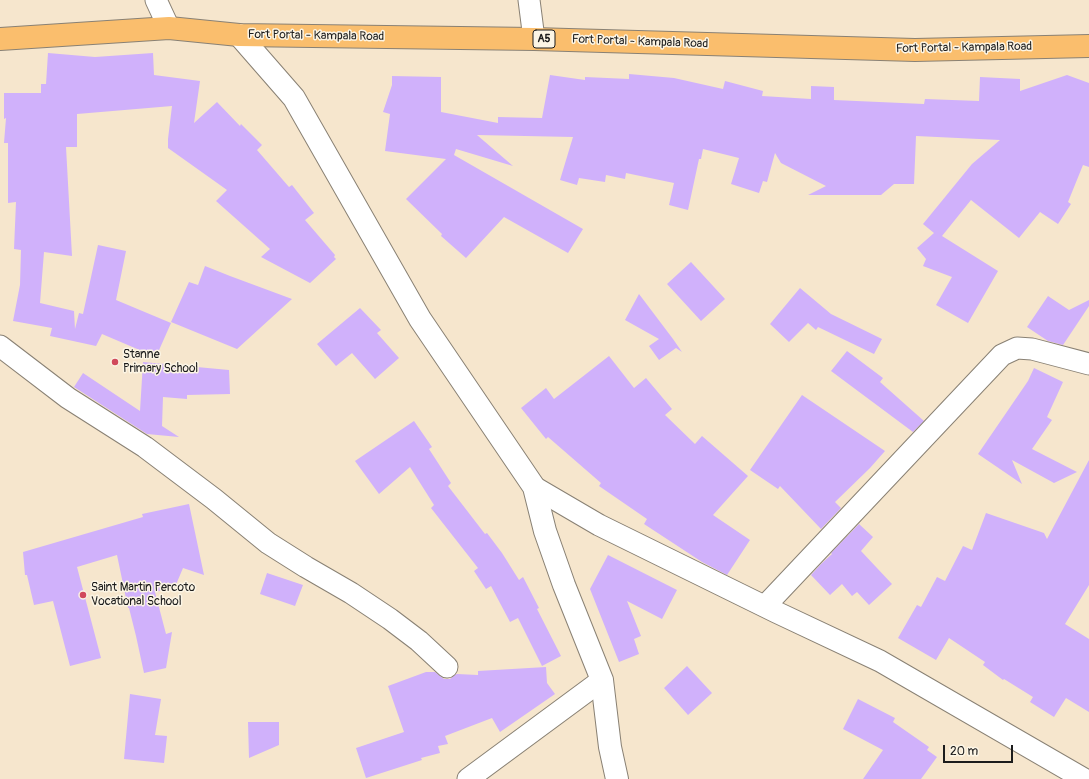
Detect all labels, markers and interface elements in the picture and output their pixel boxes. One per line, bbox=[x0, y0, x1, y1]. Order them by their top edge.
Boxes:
street label: Fort Portal - Kampala Road bbox=[248, 28, 384, 44]
road number: A5 bbox=[533, 30, 555, 48]
street label: Fort Portal - Kampala Road bbox=[572, 32, 708, 52]
street label: Fort Portal - Kampala Road bbox=[896, 40, 1032, 56]
place label: Stanne Primary School bbox=[123, 348, 198, 376]
marker: Stanne Primary School bbox=[110, 357, 120, 367]
place label: Saint Martin Percoto Vocational School bbox=[91, 581, 195, 609]
marker: Saint Martin Percoto Vocational School bbox=[78, 590, 88, 600]
scale bar bbox=[945, 737, 1015, 763]
text: 20 m bbox=[950, 744, 978, 759]

